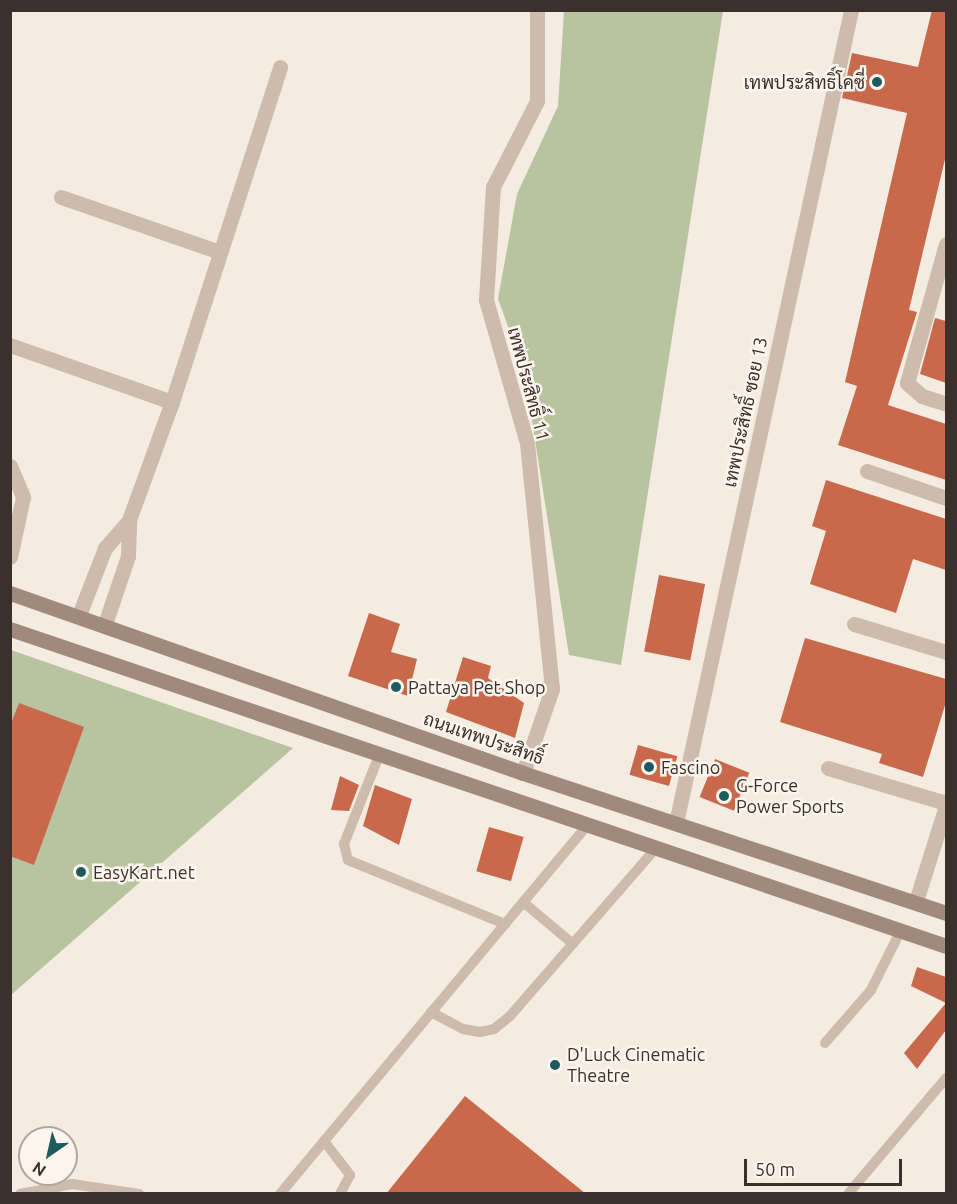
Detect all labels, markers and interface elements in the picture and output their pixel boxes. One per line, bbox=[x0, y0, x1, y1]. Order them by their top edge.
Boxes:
place label: เทพประสิทธิ์โคซี่ bbox=[744, 71, 865, 93]
marker: เทพประสิทธิ์โคซี่ bbox=[870, 75, 884, 89]
street label: เทพประสิทธิ์ 11 bbox=[503, 325, 555, 443]
street label: เทพประสิทธิ์ ซอย 13 bbox=[719, 335, 771, 489]
place label: Pattaya Pet Shop bbox=[408, 676, 546, 698]
marker: Pattaya Pet Shop bbox=[389, 680, 403, 694]
street label: ถนนเทพประสิทธิ์ bbox=[421, 707, 547, 769]
place label: Fascino bbox=[661, 756, 720, 778]
marker: Fascino bbox=[642, 760, 656, 774]
place label: G-Force Power Sports bbox=[736, 775, 844, 818]
marker: G-Force Power Sports bbox=[717, 789, 731, 803]
place label: EasyKart.net bbox=[93, 861, 195, 883]
marker: EasyKart.net bbox=[74, 865, 88, 879]
place label: D'Luck Cinematic Theatre bbox=[567, 1044, 705, 1086]
marker: D'Luck Cinematic Theatre bbox=[548, 1058, 562, 1072]
north arrow bbox=[18, 1126, 78, 1186]
scale bar bbox=[747, 1147, 904, 1185]
text: N bbox=[29, 1158, 49, 1180]
text: 50 m bbox=[755, 1159, 795, 1179]

